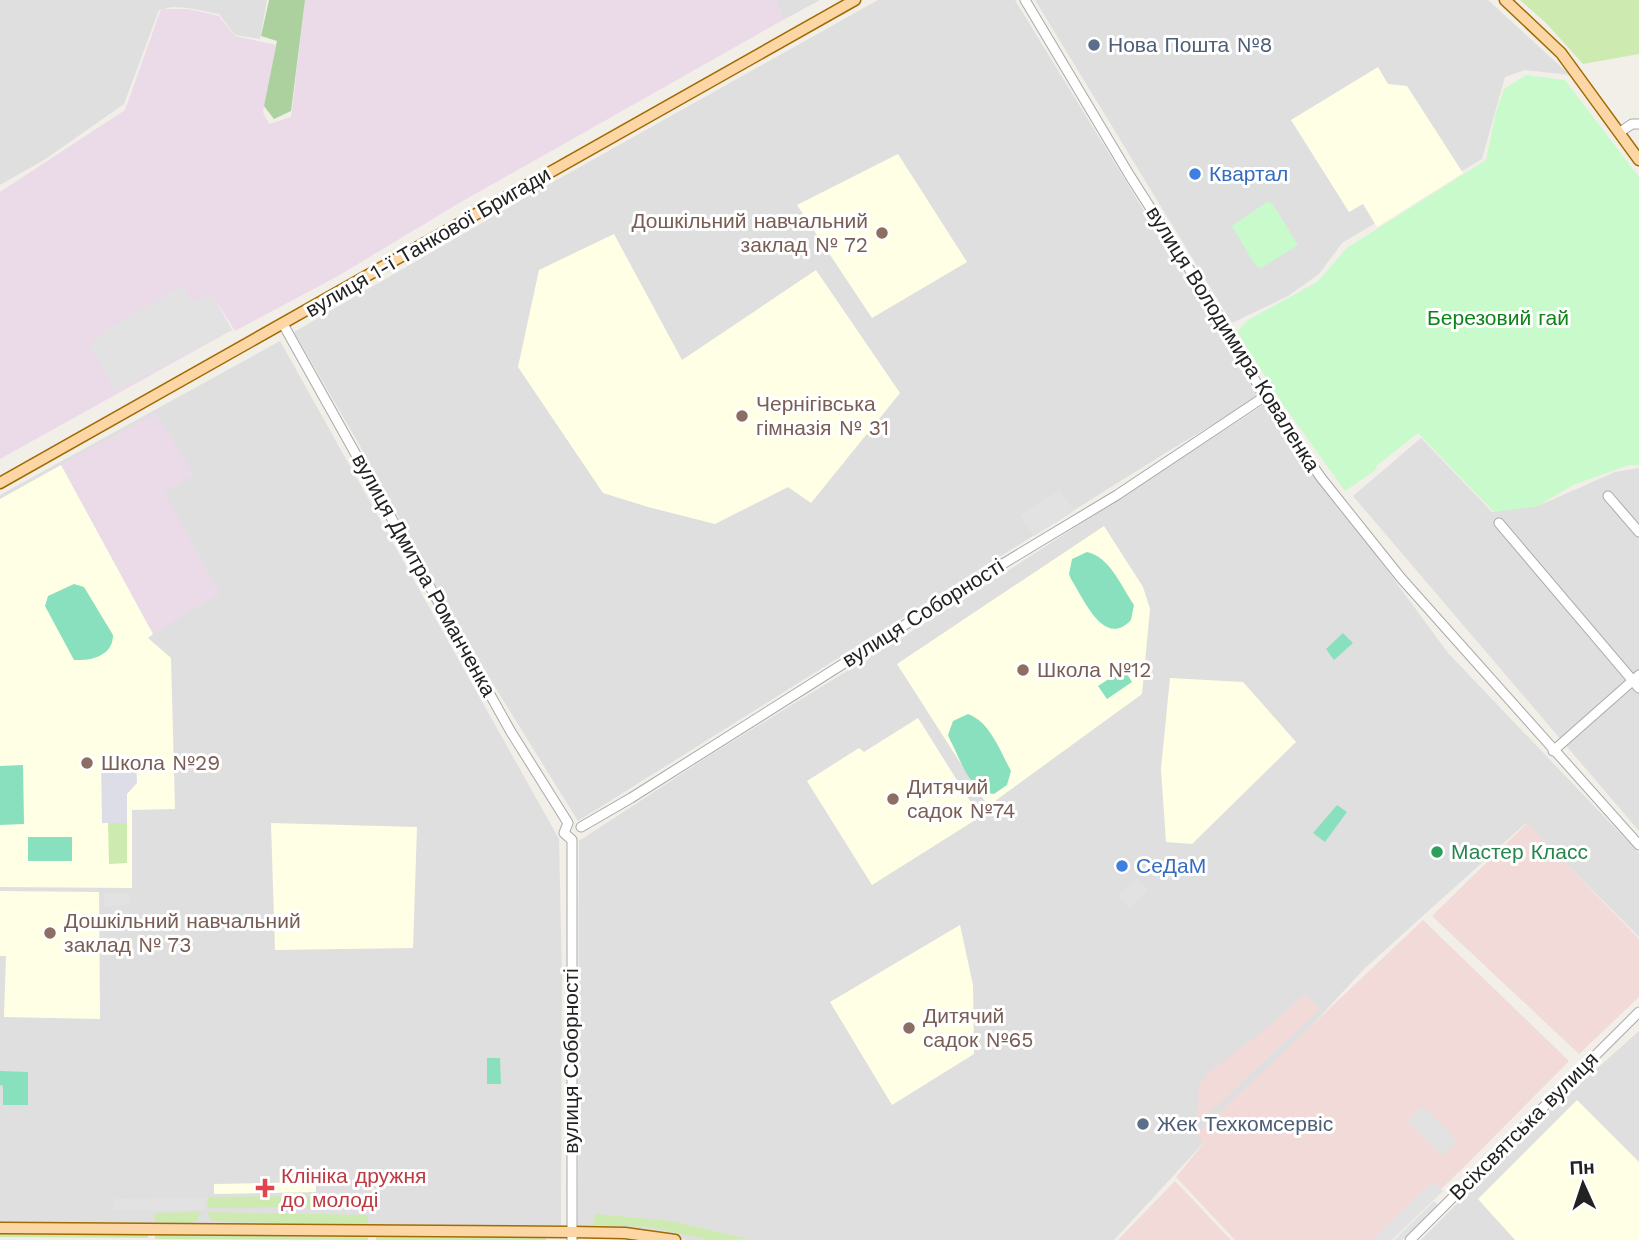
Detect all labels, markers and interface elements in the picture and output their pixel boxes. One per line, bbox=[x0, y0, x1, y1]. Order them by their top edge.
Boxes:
place label: Нова Пошта №8 bbox=[1108, 32, 1272, 57]
marker: Нова Пошта №8 bbox=[1086, 37, 1102, 53]
street label: вулиця 1-ї Танкової Бригади bbox=[301, 161, 555, 322]
place label: Квартал bbox=[1209, 161, 1288, 186]
marker: Квартал bbox=[1187, 166, 1203, 182]
street label: вулиця Володимира Коваленка bbox=[1141, 201, 1326, 476]
place label: Дошкільний навчальний заклад № 72 bbox=[631, 208, 868, 257]
marker: Дошкільний навчальний заклад № 72 bbox=[874, 225, 890, 241]
park label: Березовий гай bbox=[1427, 305, 1569, 330]
place label: Чернігівська гімназія № 31 bbox=[756, 391, 889, 440]
marker: Чернігівська гімназія № 31 bbox=[734, 408, 750, 424]
street label: вулиця Дмитра Романченка bbox=[347, 449, 502, 701]
street label: вулиця Соборності bbox=[837, 553, 1008, 672]
place label: Школа №12 bbox=[1037, 657, 1151, 682]
marker: Школа №12 bbox=[1015, 662, 1031, 678]
place label: Школа №29 bbox=[101, 750, 220, 775]
marker: Школа №29 bbox=[79, 755, 95, 771]
place label: Дитячий садок №74 bbox=[907, 774, 1016, 823]
marker: Дитячий садок №74 bbox=[885, 791, 901, 807]
place label: Мастер Класс bbox=[1451, 839, 1588, 864]
marker: Мастер Класс bbox=[1429, 844, 1445, 860]
place label: СеДаМ bbox=[1136, 853, 1206, 878]
marker: СеДаМ bbox=[1114, 858, 1130, 874]
place label: Дошкільний навчальний заклад № 73 bbox=[64, 908, 301, 957]
marker: Дошкільний навчальний заклад № 73 bbox=[42, 925, 58, 941]
street label: вулиця Соборності bbox=[558, 968, 583, 1154]
place label: Дитячий садок №65 bbox=[923, 1003, 1033, 1052]
marker: Дитячий садок №65 bbox=[901, 1020, 917, 1036]
street label: Всіхсвятська вулиця bbox=[1444, 1046, 1603, 1205]
place label: Жек Техкомсервіс bbox=[1157, 1111, 1333, 1136]
marker: Жек Техкомсервіс bbox=[1135, 1116, 1151, 1132]
north arrow bbox=[1548, 1149, 1618, 1219]
text: Пн bbox=[1569, 1155, 1595, 1180]
place label: Клініка дружня до молоді bbox=[281, 1163, 426, 1212]
marker: Клініка дружня до молоді bbox=[255, 1178, 275, 1198]

